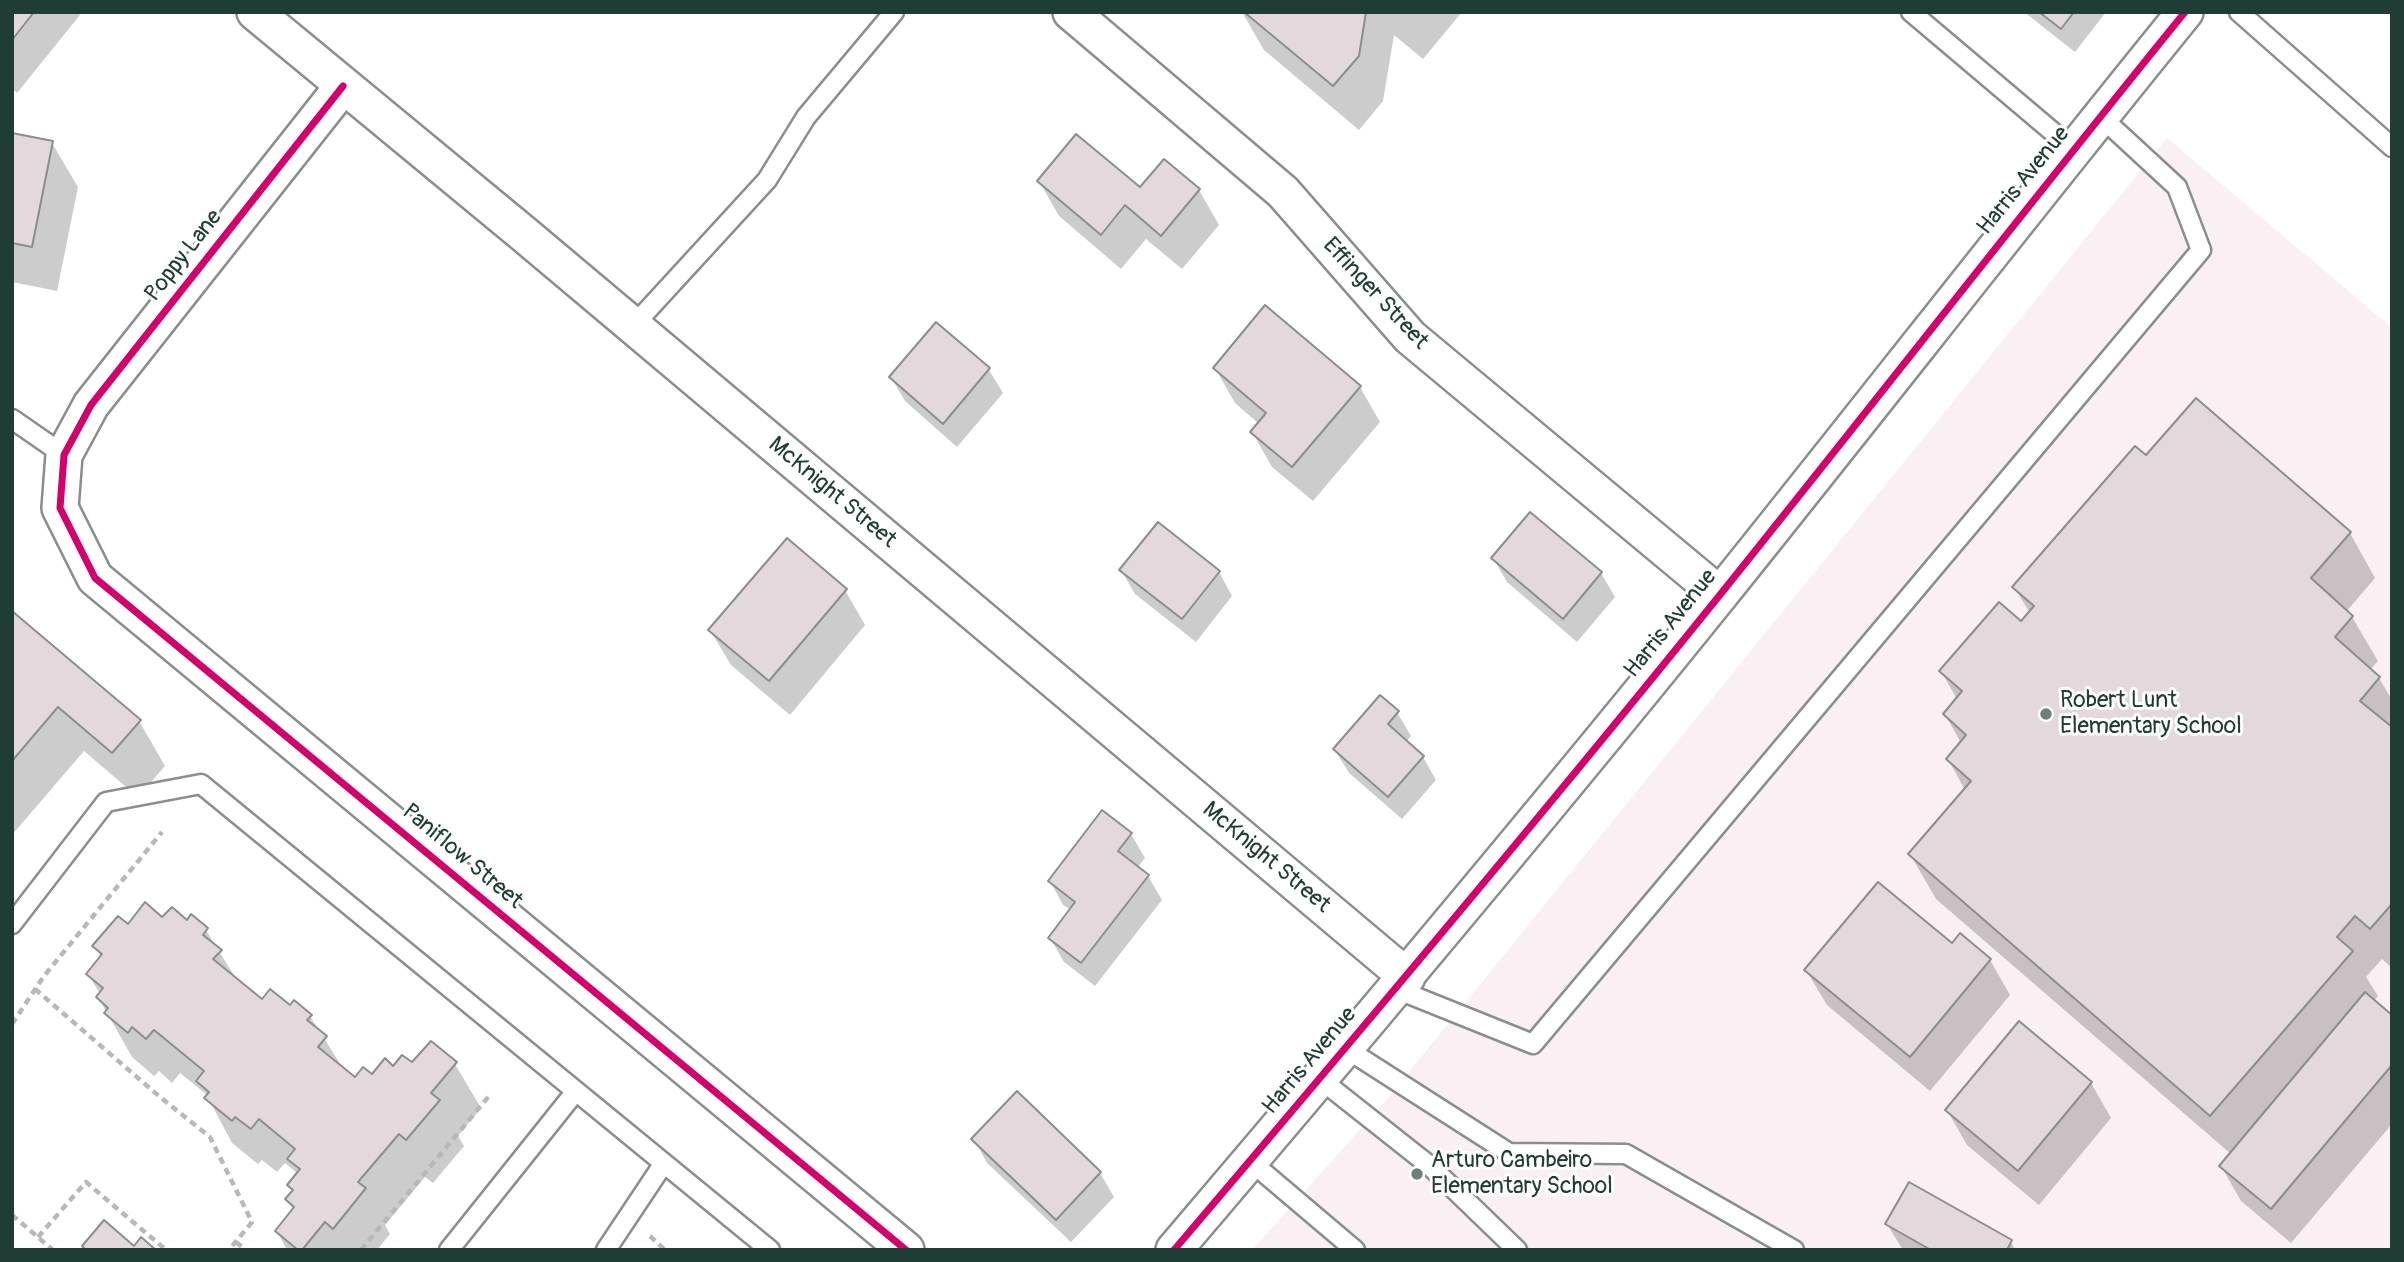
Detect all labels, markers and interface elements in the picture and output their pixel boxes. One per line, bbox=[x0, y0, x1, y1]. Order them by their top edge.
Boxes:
street label: Harris Avenue bbox=[1972, 121, 2076, 241]
street label: Poppy Lane bbox=[140, 205, 228, 307]
street label: Effinger Street bbox=[1316, 232, 1434, 356]
street label: McKnight Street bbox=[762, 432, 902, 554]
street label: Harris Avenue bbox=[1619, 564, 1723, 684]
place label: Robert Lunt Elementary School bbox=[2060, 687, 2242, 741]
marker: Robert Lunt Elementary School bbox=[2038, 706, 2054, 722]
street label: McKnight Street bbox=[1196, 797, 1336, 919]
street label: Paniflow Street bbox=[396, 799, 528, 915]
street label: Harris Avenue bbox=[1257, 1002, 1363, 1120]
place label: Arturo Cambeiro Elementary School bbox=[1431, 1147, 1613, 1201]
marker: Arturo Cambeiro Elementary School bbox=[1409, 1166, 1425, 1182]

